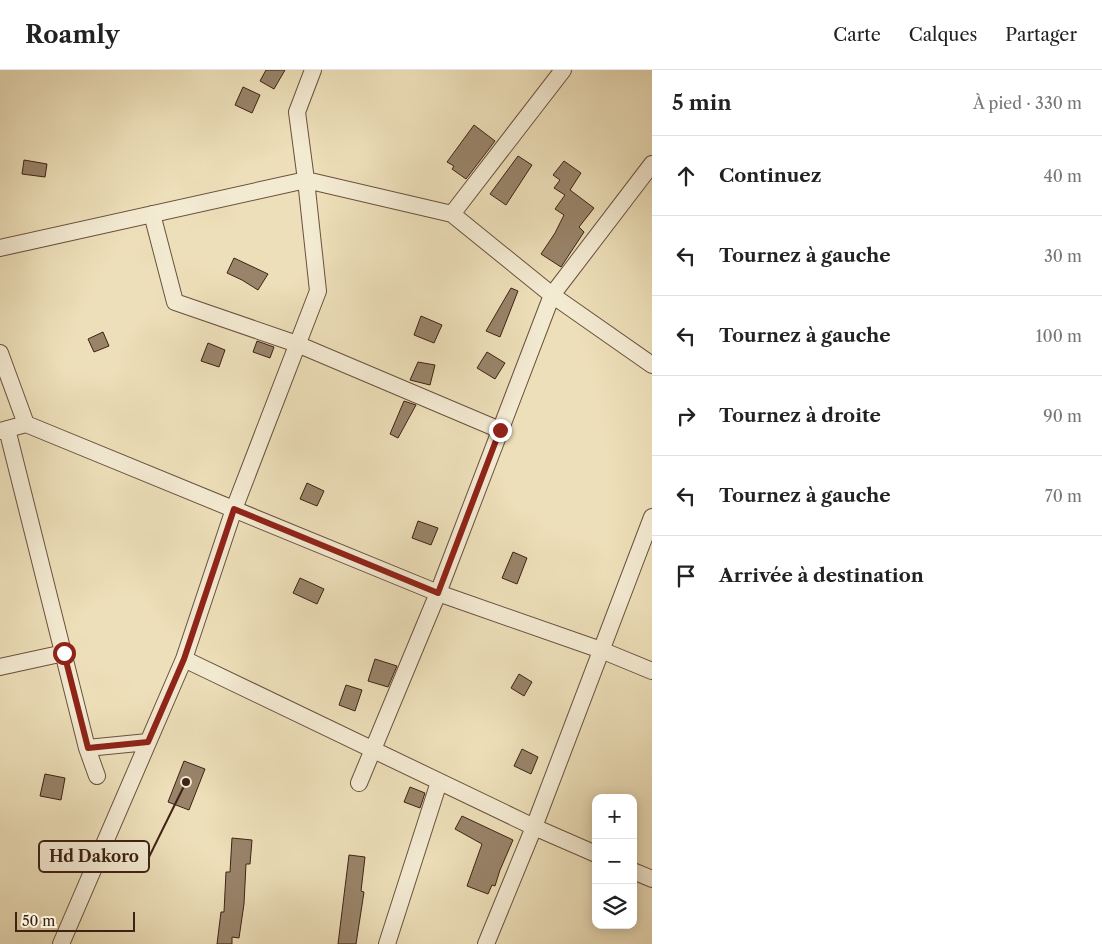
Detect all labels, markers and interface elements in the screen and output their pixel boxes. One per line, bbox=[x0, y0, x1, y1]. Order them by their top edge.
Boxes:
text: Roamly bbox=[25, 20, 119, 49]
text: Carte bbox=[833, 24, 881, 46]
text: Calques bbox=[909, 24, 977, 46]
text: Partager bbox=[1005, 24, 1077, 46]
text: 5 min bbox=[672, 90, 732, 115]
text: À pied · 330 m bbox=[973, 93, 1082, 113]
icon: ahead bbox=[672, 162, 700, 190]
text: Continuez bbox=[719, 164, 821, 187]
text: 40 m bbox=[1043, 166, 1082, 186]
icon: left bbox=[672, 242, 700, 270]
text: Tournez à gauche bbox=[719, 244, 891, 267]
text: 30 m bbox=[1044, 246, 1082, 266]
icon: left bbox=[672, 322, 700, 350]
text: Tournez à gauche bbox=[719, 324, 891, 347]
text: 100 m bbox=[1036, 326, 1082, 346]
icon: right bbox=[672, 402, 700, 430]
text: Tournez à droite bbox=[719, 404, 881, 427]
text: 90 m bbox=[1043, 406, 1082, 426]
route end bbox=[489, 419, 512, 442]
icon: left bbox=[672, 482, 700, 510]
text: Tournez à gauche bbox=[719, 484, 891, 507]
text: 70 m bbox=[1045, 486, 1082, 506]
icon: arrive bbox=[672, 562, 700, 590]
text: Arrivée à destination bbox=[719, 564, 924, 587]
route start bbox=[53, 642, 76, 665]
map controls bbox=[592, 794, 637, 929]
button: + bbox=[592, 794, 637, 839]
button: − bbox=[592, 839, 637, 884]
callout: Hd Dakoro bbox=[39, 841, 149, 872]
text: Hd Dakoro bbox=[49, 846, 139, 866]
button: layers bbox=[592, 884, 637, 929]
scale bar bbox=[15, 909, 135, 932]
text: 50 m bbox=[22, 912, 55, 930]

